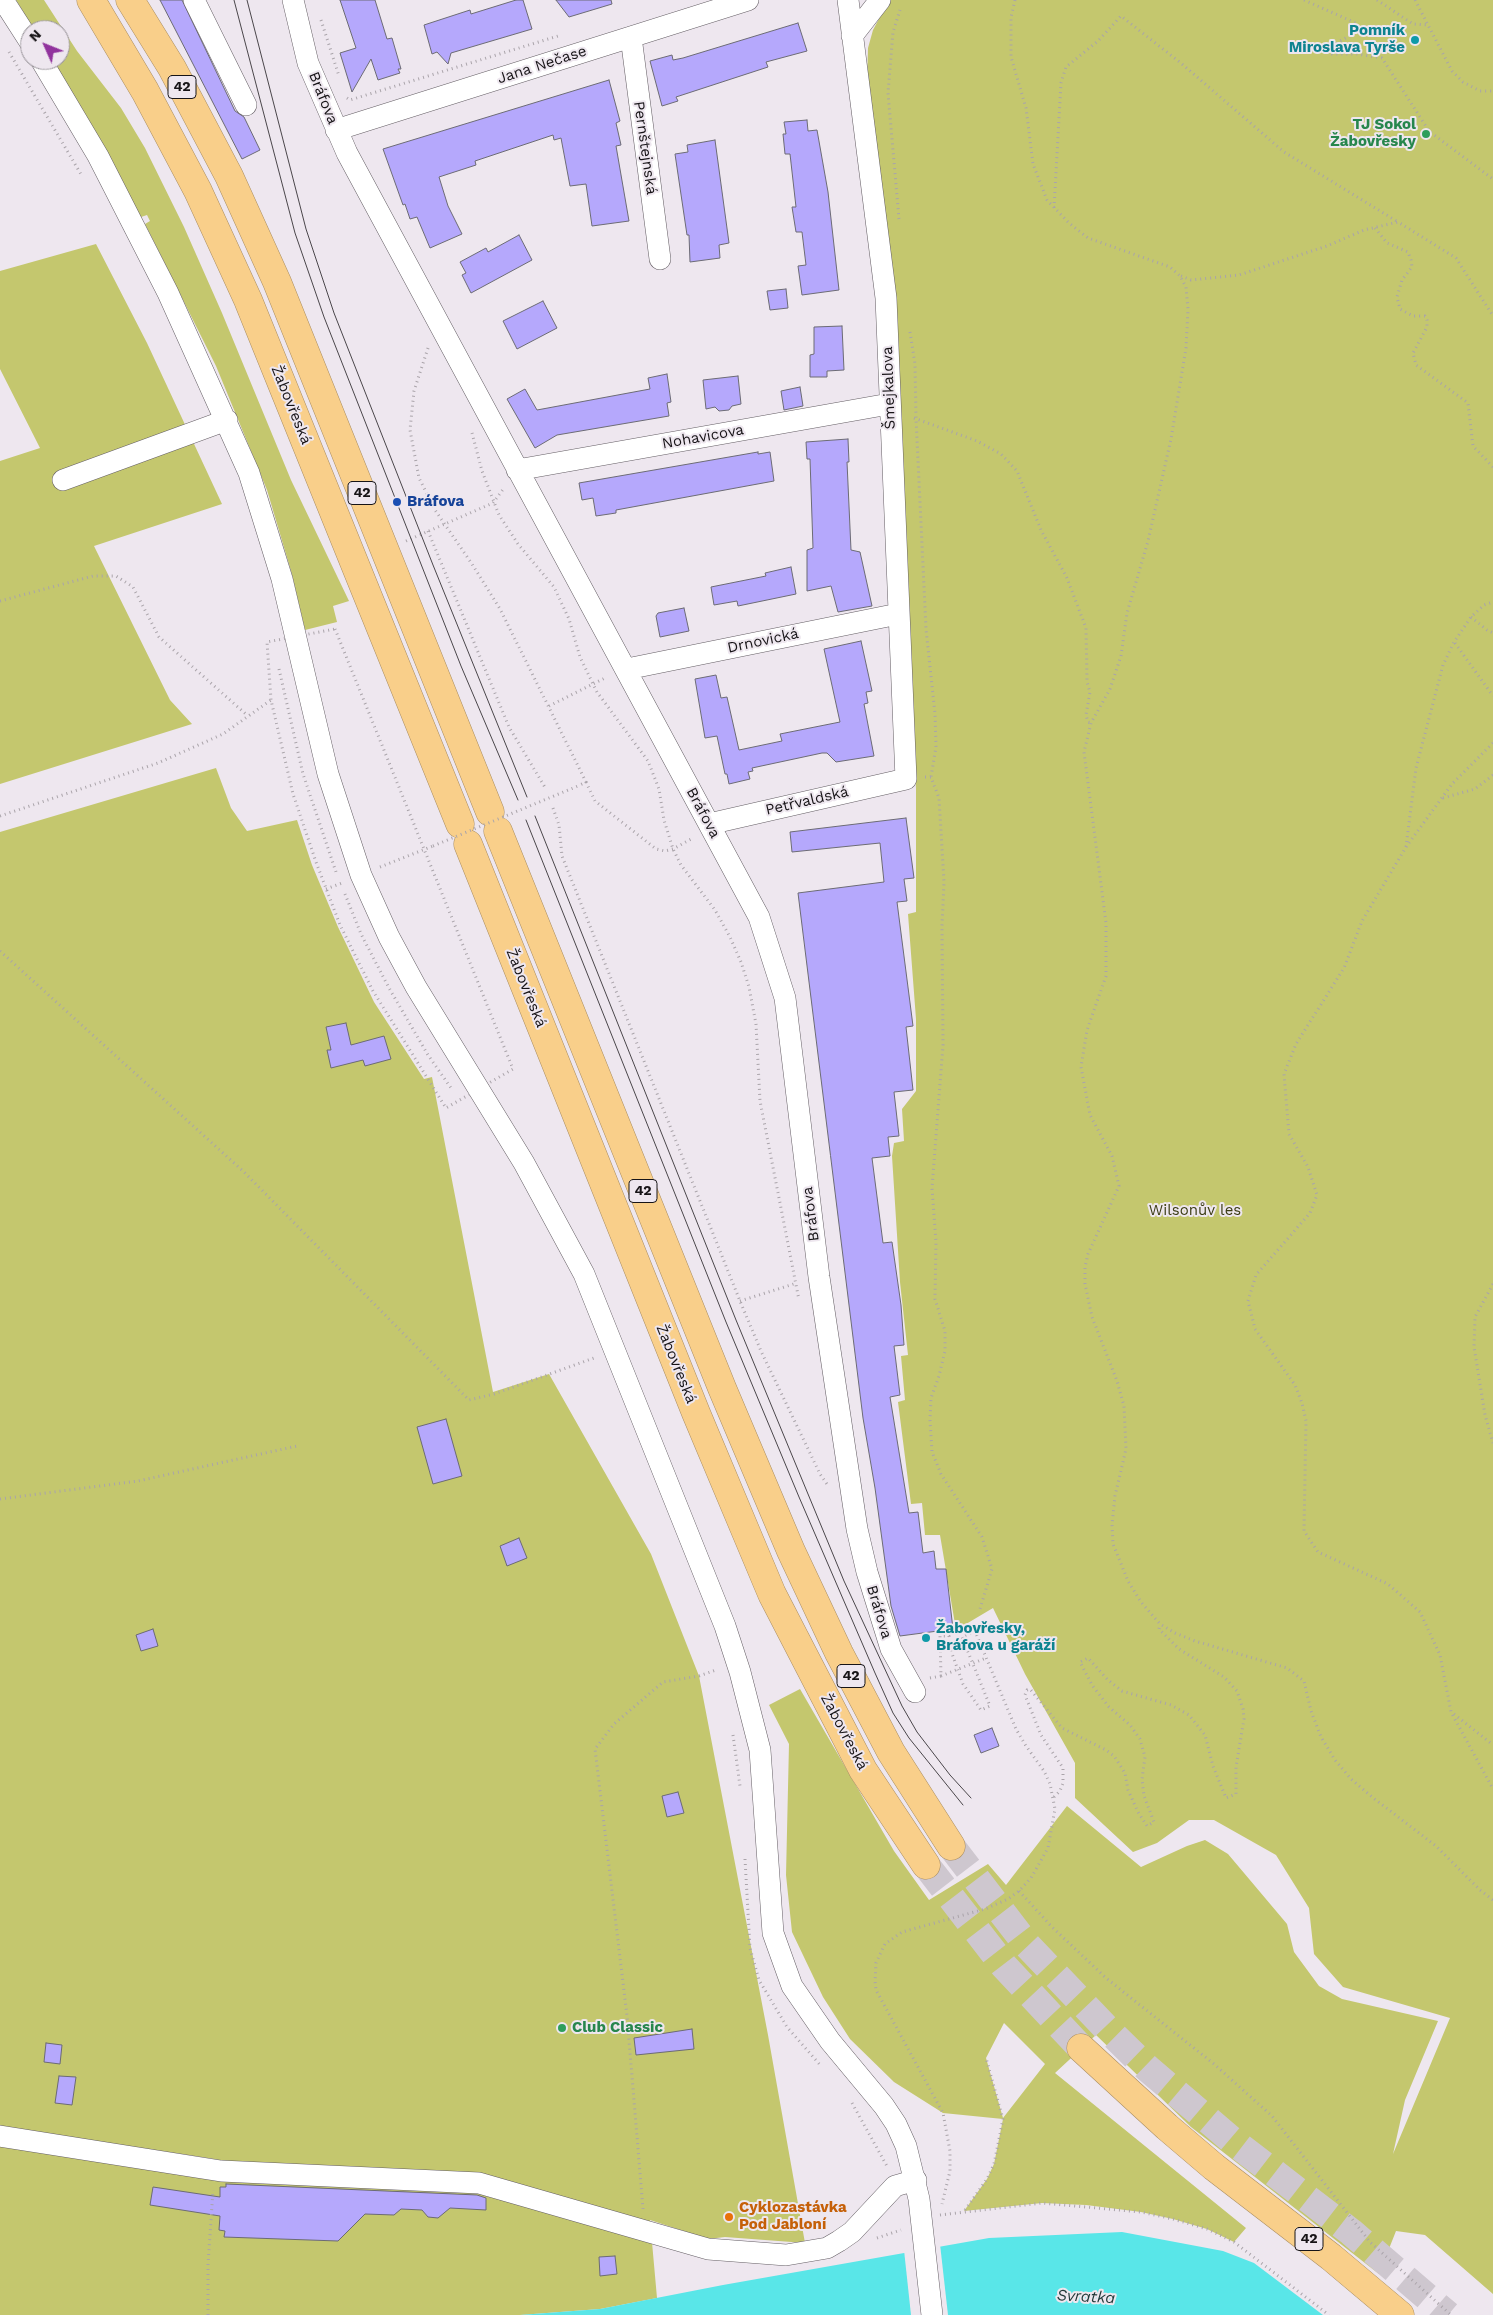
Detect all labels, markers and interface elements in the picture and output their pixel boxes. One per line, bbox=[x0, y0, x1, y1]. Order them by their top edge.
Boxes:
north arrow bbox=[20, 20, 70, 70]
place label: Pomník Miroslava Tyrše bbox=[1289, 22, 1405, 57]
text: N bbox=[26, 26, 44, 45]
marker: Pomník Miroslava Tyrše bbox=[1409, 34, 1421, 46]
street label: Jana Nečase bbox=[495, 42, 589, 88]
street label: Bráfova bbox=[304, 69, 342, 127]
road number: 42 bbox=[168, 75, 196, 98]
street label: Pernštejnská bbox=[630, 100, 660, 196]
place label: TJ Sokol Žabovřesky bbox=[1330, 116, 1416, 151]
marker: TJ Sokol Žabovřesky bbox=[1420, 128, 1432, 140]
street label: Šmejkalova bbox=[879, 346, 899, 430]
street label: Žabovřeská bbox=[267, 363, 315, 447]
street label: Nohavicova bbox=[661, 421, 745, 453]
road number: 42 bbox=[348, 482, 376, 504]
place label: Bráfova bbox=[407, 493, 464, 511]
marker: Bráfova bbox=[391, 496, 403, 508]
street label: Drnovická bbox=[726, 625, 800, 657]
street label: Petřvaldská bbox=[764, 783, 850, 819]
street label: Bráfova bbox=[682, 785, 724, 841]
street label: Žabovřeská bbox=[502, 946, 550, 1030]
road number: 42 bbox=[629, 1180, 657, 1202]
street label: Bráfova bbox=[799, 1186, 823, 1242]
park label: Wilsonův les bbox=[1149, 1202, 1241, 1220]
street label: Žabovřeská bbox=[652, 1322, 700, 1406]
street label: Bráfova bbox=[862, 1583, 896, 1641]
place label: Žabovřesky, Bráfova u garáží bbox=[936, 1620, 1055, 1655]
marker: Žabovřesky, Bráfova u garáží bbox=[920, 1632, 932, 1644]
road number: 42 bbox=[837, 1664, 865, 1688]
street label: Žabovřeská bbox=[816, 1691, 872, 1773]
place label: Club Classic bbox=[572, 2019, 663, 2037]
marker: Club Classic bbox=[556, 2022, 568, 2034]
place label: Cyklozastávka Pod Jabloní bbox=[739, 2199, 847, 2234]
marker: Cyklozastávka Pod Jabloní bbox=[723, 2211, 735, 2223]
road number: 42 bbox=[1295, 2228, 1323, 2250]
water label: Svratka bbox=[1056, 2286, 1116, 2308]

